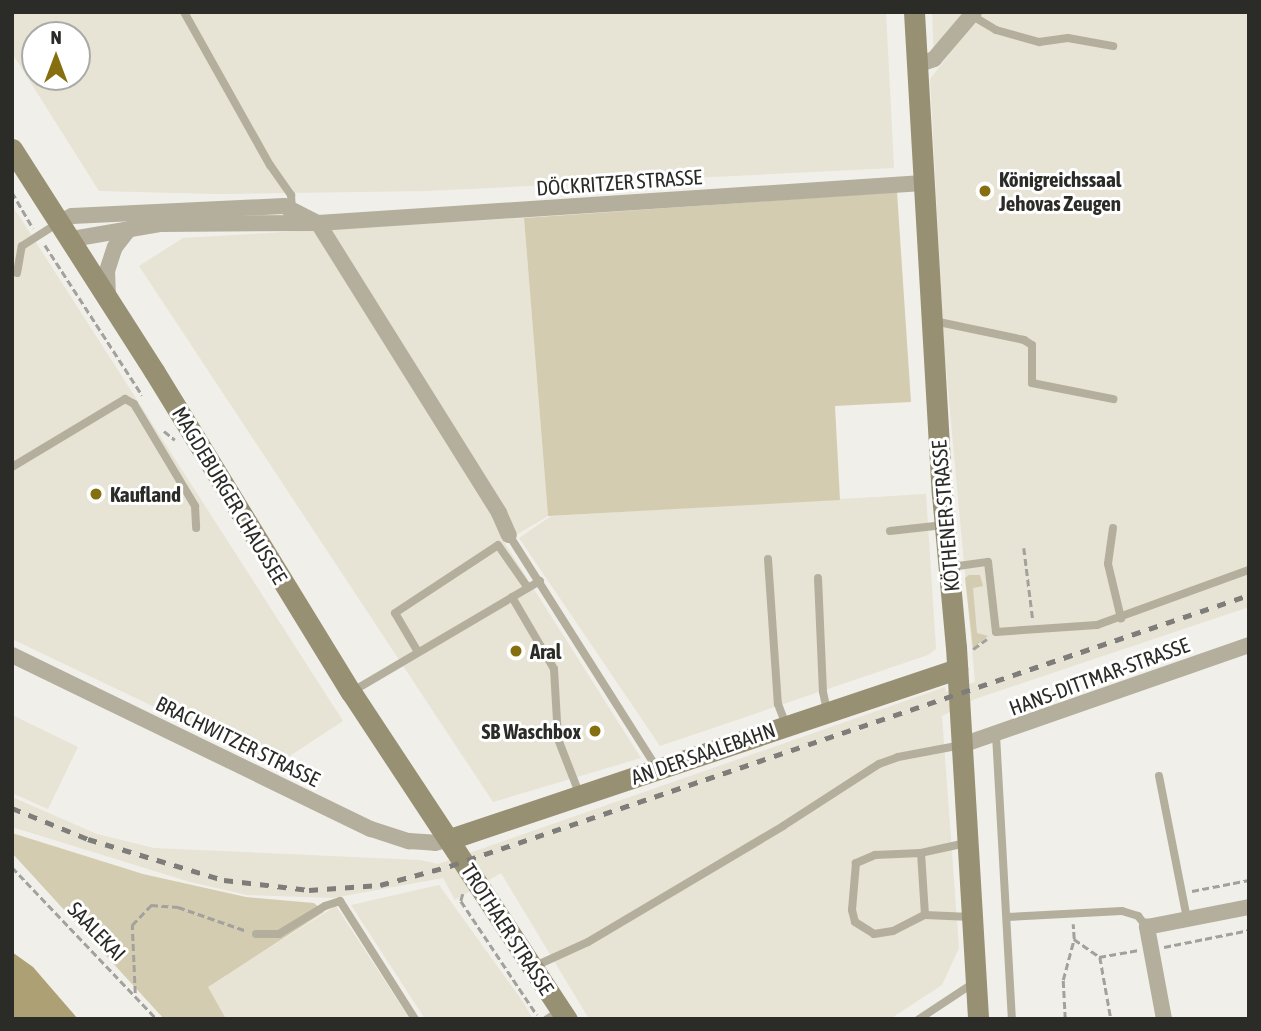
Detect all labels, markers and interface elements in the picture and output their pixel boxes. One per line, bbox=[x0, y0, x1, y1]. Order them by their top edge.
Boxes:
north arrow bbox=[21, 21, 91, 91]
text: N bbox=[50, 26, 62, 48]
street label: DÖCKRITZER STRASSE bbox=[535, 164, 703, 200]
place label: Königreichssaal Jehovas Zeugen bbox=[999, 166, 1121, 216]
marker: Königreichssaal Jehovas Zeugen bbox=[977, 183, 993, 199]
street label: MAGDEBURGER CHAUSSEE bbox=[167, 402, 293, 588]
street label: KÖTHENER STRASSE bbox=[926, 439, 964, 593]
place label: Kaufland bbox=[110, 481, 181, 507]
marker: Kaufland bbox=[88, 486, 104, 502]
street label: HANS-DITTMAR-STRASSE bbox=[1005, 632, 1193, 720]
place label: Aral bbox=[530, 638, 561, 664]
marker: Aral bbox=[508, 643, 524, 659]
street label: BRACHWITZER STRASSE bbox=[152, 690, 324, 792]
street label: AN DER SAALEBAHN bbox=[628, 717, 778, 789]
place label: SB Waschbox bbox=[482, 718, 581, 744]
marker: SB Waschbox bbox=[587, 723, 603, 739]
street label: TROTHAER STRASSE bbox=[456, 859, 560, 999]
street label: SAALEKAI bbox=[63, 896, 131, 966]

